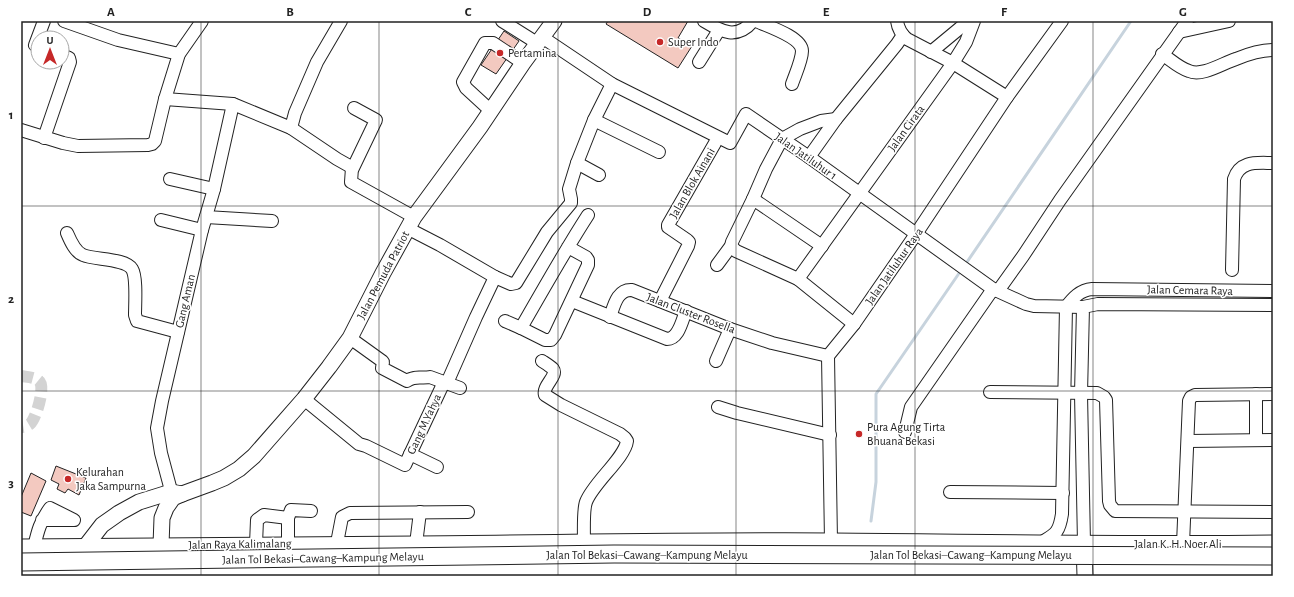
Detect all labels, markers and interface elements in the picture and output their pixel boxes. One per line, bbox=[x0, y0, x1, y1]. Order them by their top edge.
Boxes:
text: A bbox=[107, 6, 115, 19]
text: B bbox=[286, 6, 294, 19]
text: C bbox=[465, 6, 472, 19]
text: D bbox=[643, 6, 652, 19]
text: E bbox=[823, 6, 830, 19]
text: F bbox=[1001, 6, 1008, 19]
text: G bbox=[1179, 6, 1187, 19]
north arrow bbox=[30, 30, 70, 70]
text: U bbox=[46, 35, 54, 46]
place label: Super Indo bbox=[668, 36, 719, 48]
marker: Super Indo bbox=[655, 37, 665, 47]
place label: Pertamina bbox=[508, 47, 557, 59]
marker: Pertamina bbox=[495, 48, 505, 58]
street label: Jalan Cirata bbox=[885, 103, 927, 153]
text: 1 bbox=[9, 109, 13, 122]
street label: Jalan Jatiluhur 1 bbox=[773, 130, 839, 182]
street label: Jalan Blok Ainani bbox=[667, 146, 717, 220]
street label: Jalan Jatiluhur Raya bbox=[863, 225, 926, 307]
street label: Jalan Pemuda Patriot bbox=[355, 229, 411, 321]
street label: Gang Aman bbox=[173, 273, 197, 329]
street label: Jalan Cemara Raya bbox=[1147, 283, 1233, 298]
street label: Jalan Cluster Rosella bbox=[645, 291, 737, 336]
text: 2 bbox=[8, 293, 14, 306]
street label: Gang M.Yahya bbox=[405, 392, 444, 456]
place label: Pura Agung Tirta Bhuana Bekasi bbox=[867, 421, 946, 447]
marker: Pura Agung Tirta Bhuana Bekasi bbox=[854, 429, 864, 439]
place label: Kelurahan Jaka Sampurna bbox=[76, 466, 146, 492]
marker: Kelurahan Jaka Sampurna bbox=[63, 474, 73, 484]
text: 3 bbox=[8, 477, 14, 490]
street label: Jalan Raya Kalimalang bbox=[188, 537, 292, 552]
street label: Jalan K. H. Noer Ali bbox=[1134, 538, 1222, 550]
street label: Jalan Tol Bekasi–Cawang–Kampung Melayu bbox=[546, 549, 748, 562]
street label: Jalan Tol Bekasi–Cawang–Kampung Melayu bbox=[870, 549, 1072, 562]
street label: Jalan Tol Bekasi–Cawang–Kampung Melayu bbox=[222, 550, 424, 567]

